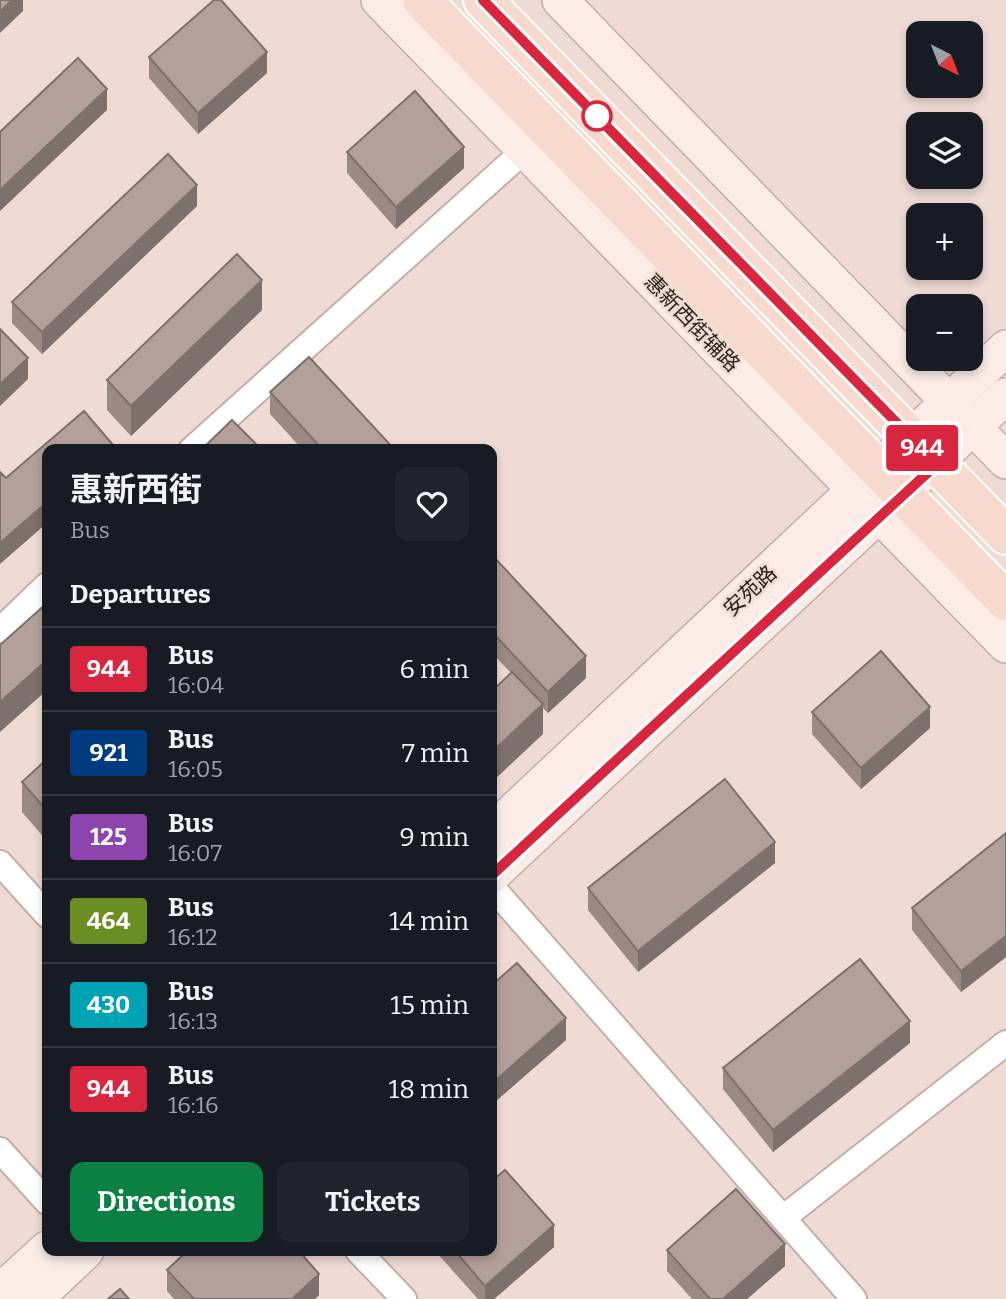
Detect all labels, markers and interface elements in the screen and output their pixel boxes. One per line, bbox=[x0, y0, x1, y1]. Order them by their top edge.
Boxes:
north arrow bbox=[906, 21, 984, 98]
map controls bbox=[906, 21, 983, 371]
unlabelled marker bbox=[582, 101, 612, 131]
button: layers bbox=[906, 112, 983, 189]
button: + bbox=[906, 203, 983, 280]
street label: 惠新西街辅路 bbox=[639, 269, 745, 377]
button: − bbox=[906, 294, 983, 371]
line badge: 944 bbox=[882, 425, 962, 471]
text: 944 bbox=[900, 434, 944, 462]
button: heart bbox=[395, 467, 469, 541]
text: 惠新西街 bbox=[70, 470, 202, 510]
text: Bus bbox=[70, 516, 110, 544]
street label: 安苑路 bbox=[718, 560, 782, 622]
text: Departures bbox=[70, 579, 211, 610]
text: Bus bbox=[168, 640, 214, 671]
text: 6 min bbox=[400, 654, 469, 685]
text: 944 bbox=[87, 655, 130, 683]
text: 16:04 bbox=[168, 671, 224, 699]
text: Bus bbox=[168, 724, 214, 755]
text: 7 min bbox=[402, 738, 469, 769]
text: 921 bbox=[89, 739, 128, 767]
text: 16:05 bbox=[168, 755, 223, 783]
text: Bus bbox=[168, 808, 214, 839]
text: 9 min bbox=[400, 822, 469, 853]
text: 125 bbox=[90, 823, 127, 851]
text: 16:07 bbox=[168, 839, 222, 867]
text: Bus bbox=[168, 892, 214, 923]
text: 14 min bbox=[389, 906, 469, 937]
text: 464 bbox=[87, 907, 130, 935]
text: 16:12 bbox=[168, 923, 218, 951]
text: Bus bbox=[168, 976, 214, 1007]
text: 15 min bbox=[390, 990, 469, 1021]
text: 430 bbox=[87, 991, 130, 1019]
text: 16:13 bbox=[168, 1007, 218, 1035]
text: Bus bbox=[168, 1060, 214, 1091]
text: 18 min bbox=[389, 1074, 469, 1105]
text: 944 bbox=[87, 1075, 130, 1103]
text: 16:16 bbox=[168, 1091, 219, 1119]
button: Directions bbox=[70, 1162, 263, 1242]
button: Tickets bbox=[277, 1162, 469, 1242]

